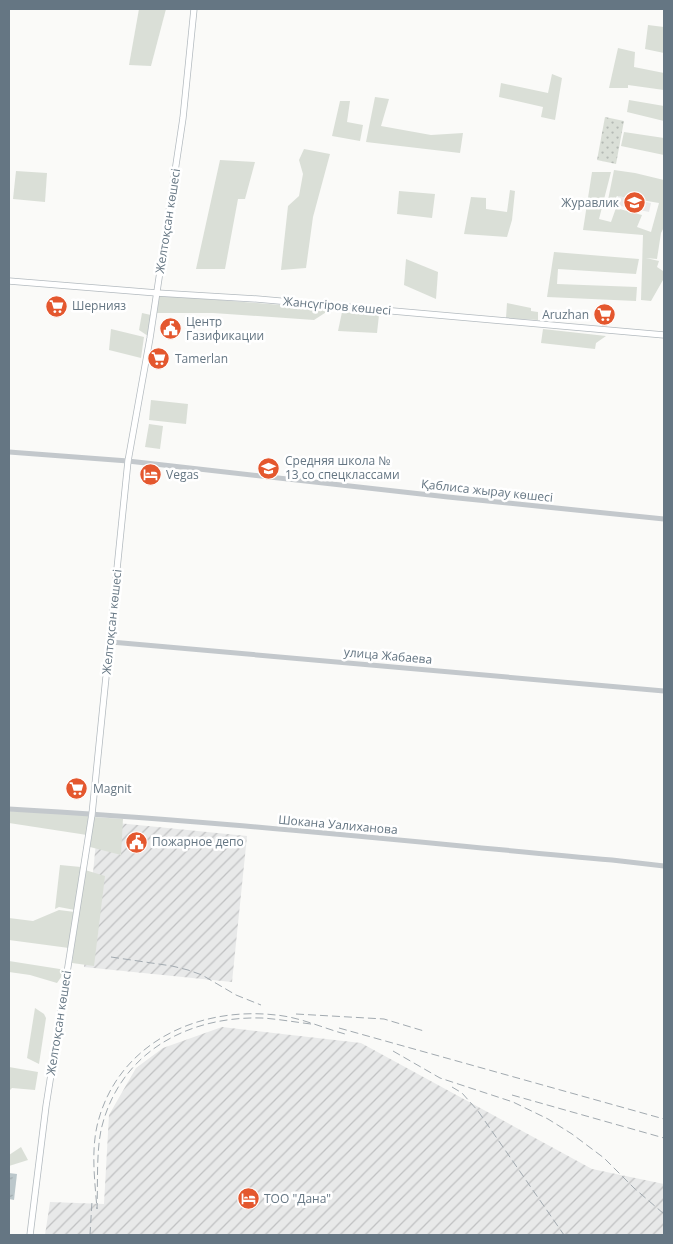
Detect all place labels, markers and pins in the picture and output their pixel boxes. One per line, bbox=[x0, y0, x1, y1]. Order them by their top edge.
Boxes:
school or university icon: Журавлик bbox=[623, 191, 647, 215]
place label: Журавлик bbox=[561, 194, 620, 211]
supermarket icon: Шернияз bbox=[44, 294, 68, 318]
place label: Шернияз bbox=[72, 297, 126, 314]
supermarket icon: Aruzhan bbox=[593, 303, 617, 327]
place label: Aruzhan bbox=[542, 306, 589, 323]
place label: Центр Газификации bbox=[186, 313, 264, 344]
public building icon: Центр Газификации bbox=[158, 317, 182, 341]
supermarket icon: Tamerlan bbox=[147, 347, 171, 371]
place label: Tamerlan bbox=[175, 350, 228, 367]
place label: Средняя школа № 13 со спецклассами bbox=[285, 452, 400, 483]
school or university icon: Средняя школа № 13 со спецклассами bbox=[257, 456, 281, 480]
hotel icon: Vegas bbox=[138, 463, 162, 487]
place label: Vegas bbox=[166, 466, 199, 483]
supermarket icon: Magnit bbox=[65, 777, 89, 801]
place label: Magnit bbox=[93, 780, 132, 797]
public building icon: Пожарное депо bbox=[124, 830, 148, 854]
place label: Пожарное депо bbox=[152, 833, 244, 850]
hotel icon: ТОО "Дана" bbox=[236, 1187, 260, 1211]
place label: ТОО "Дана" bbox=[264, 1190, 331, 1207]

